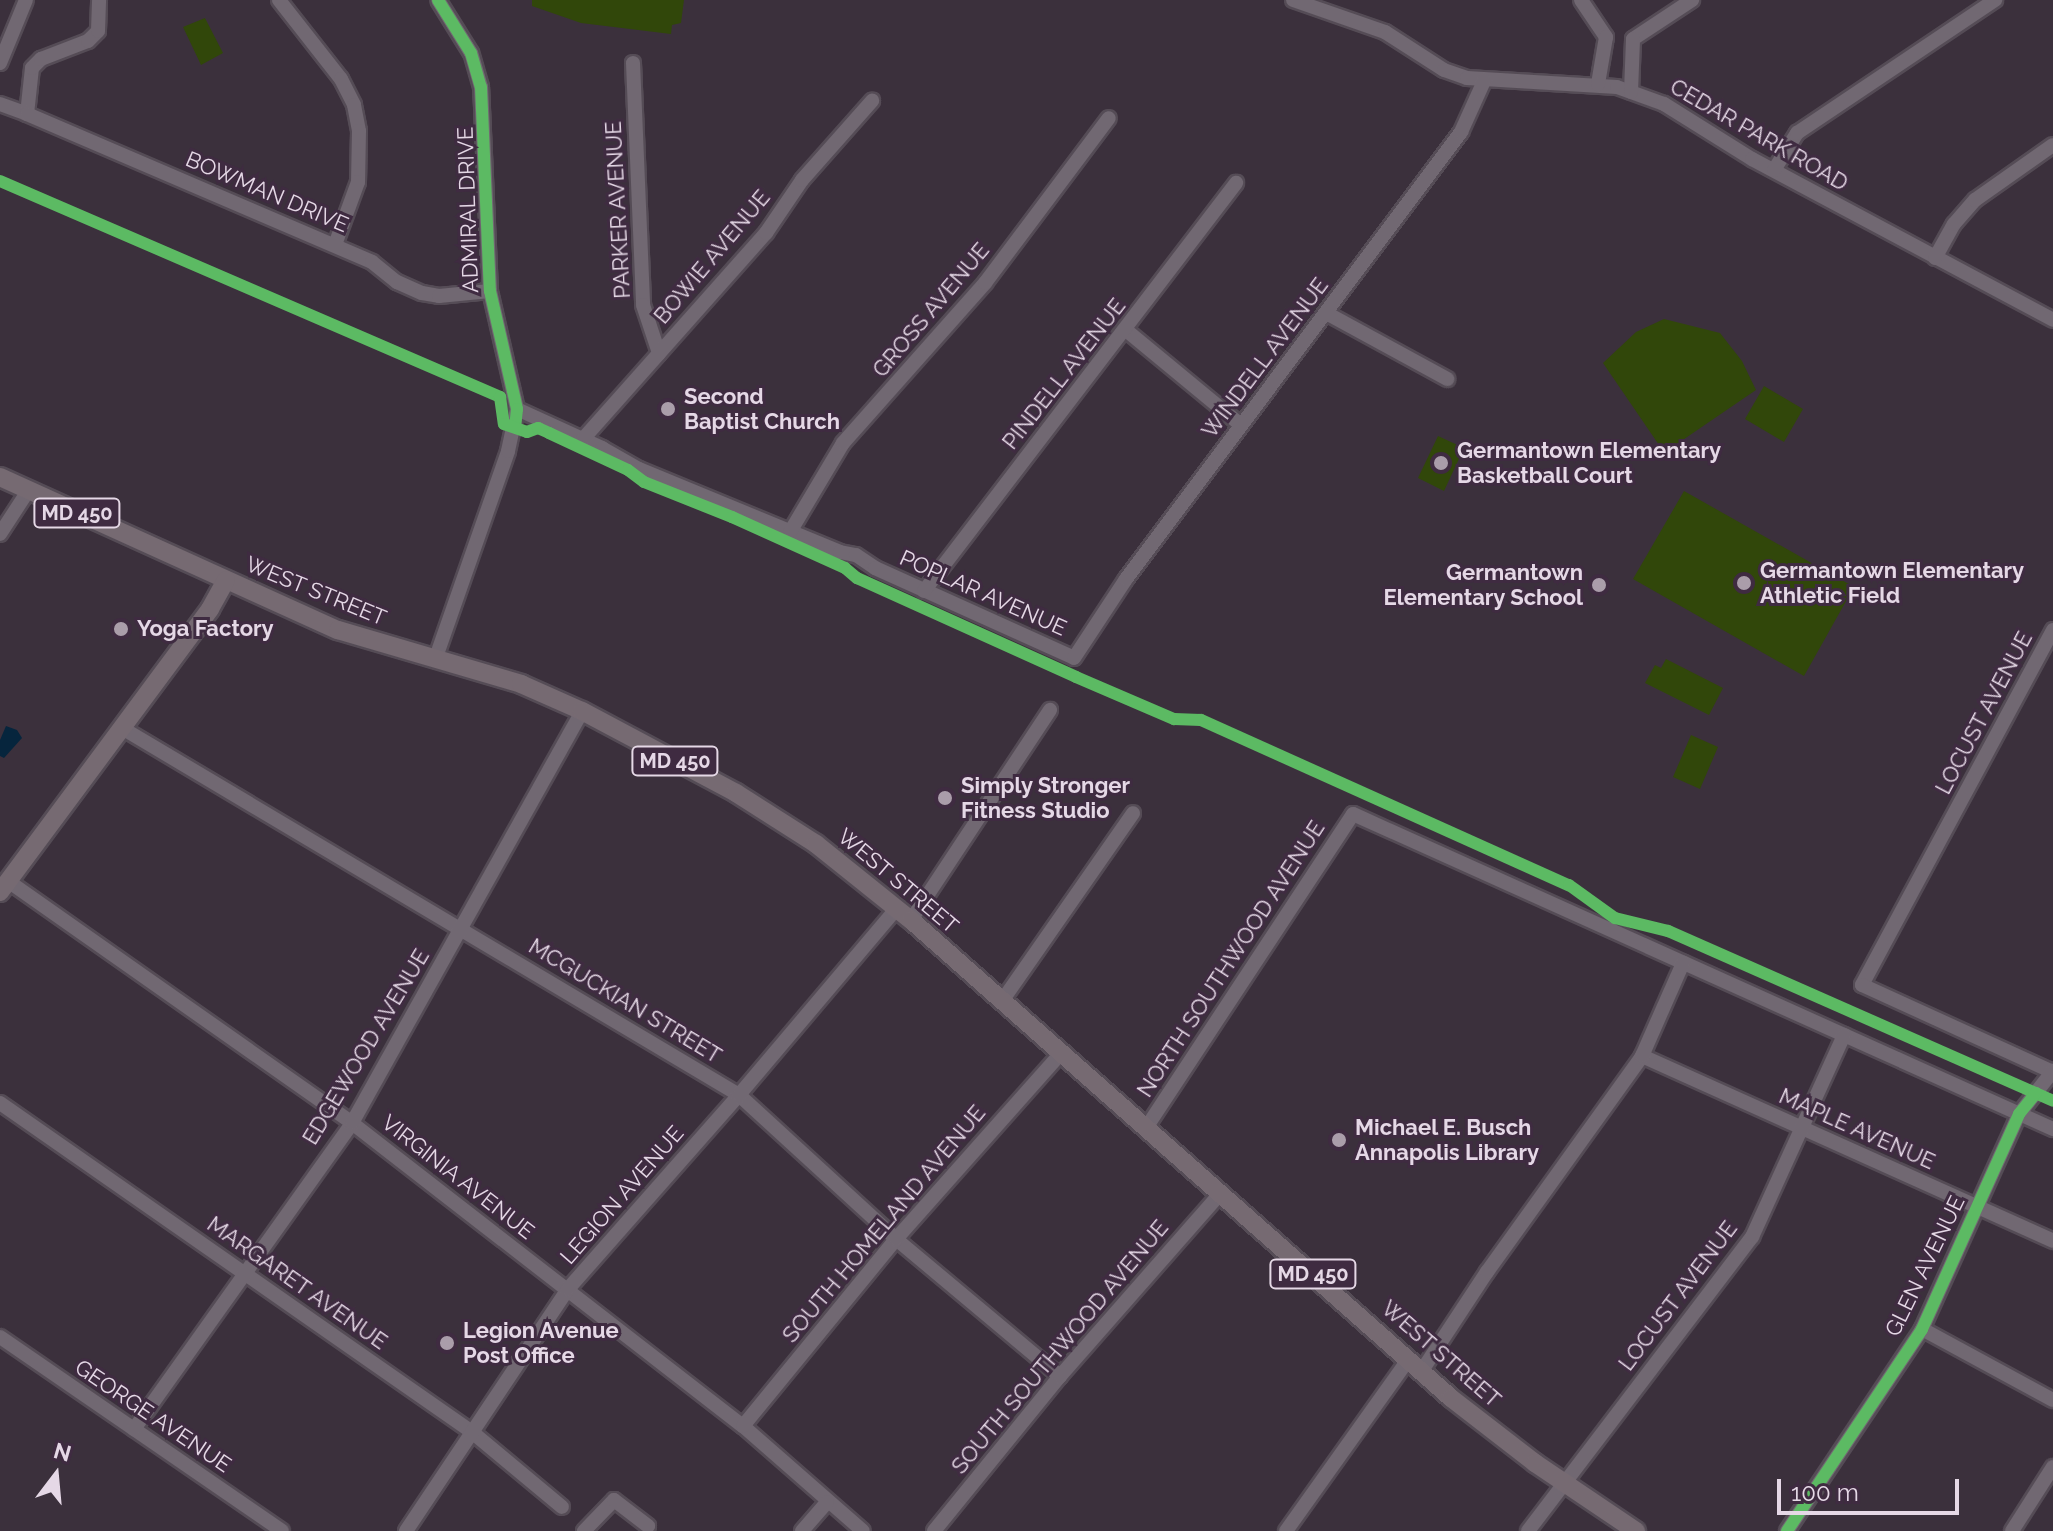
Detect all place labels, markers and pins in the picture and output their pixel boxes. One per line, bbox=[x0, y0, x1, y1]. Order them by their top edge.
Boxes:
place label: Second Baptist Church bbox=[684, 383, 840, 434]
marker: Second Baptist Church bbox=[659, 400, 677, 418]
place label: Germantown Elementary Basketball Court bbox=[1457, 437, 1721, 488]
marker: Germantown Elementary Basketball Court bbox=[1432, 454, 1450, 472]
place label: Germantown Elementary Athletic Field bbox=[1760, 557, 2024, 608]
place label: Germantown Elementary School bbox=[1383, 559, 1583, 610]
marker: Germantown Elementary Athletic Field bbox=[1735, 574, 1753, 592]
marker: Germantown Elementary School bbox=[1590, 576, 1608, 594]
place label: Yoga Factory bbox=[137, 616, 274, 642]
marker: Yoga Factory bbox=[112, 620, 130, 638]
place label: Simply Stronger Fitness Studio bbox=[961, 772, 1131, 824]
marker: Simply Stronger Fitness Studio bbox=[936, 789, 954, 807]
place label: Michael E. Busch Annapolis Library bbox=[1355, 1114, 1539, 1166]
marker: Michael E. Busch Annapolis Library bbox=[1330, 1131, 1348, 1149]
place label: Legion Avenue Post Office bbox=[463, 1317, 619, 1368]
marker: Legion Avenue Post Office bbox=[438, 1334, 456, 1352]

